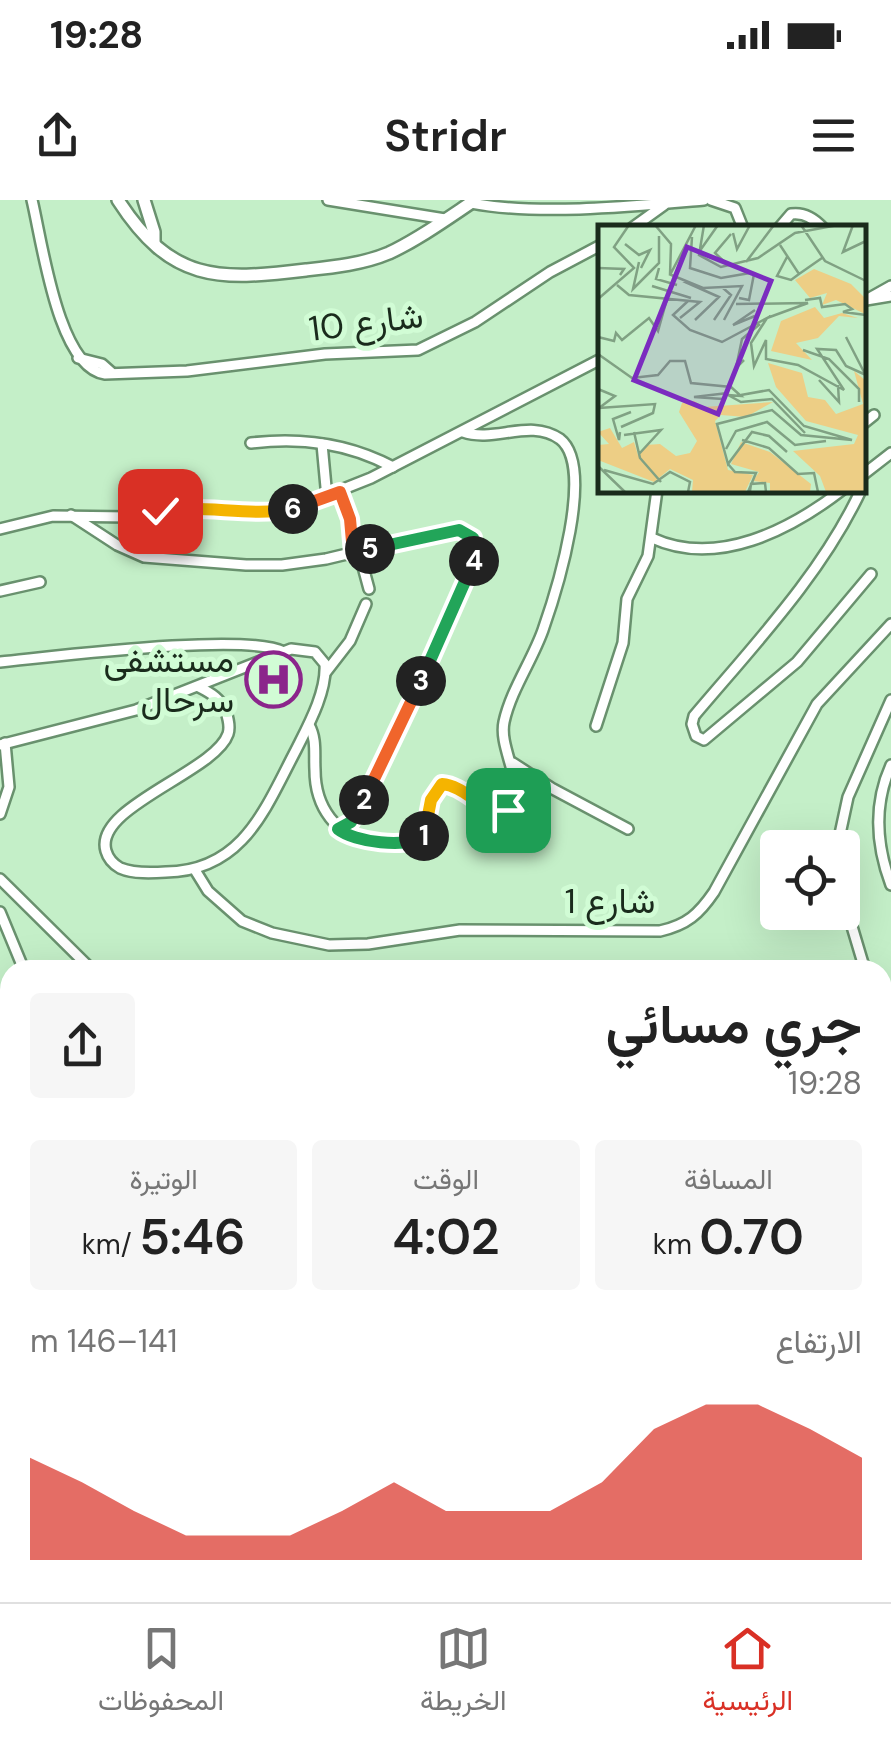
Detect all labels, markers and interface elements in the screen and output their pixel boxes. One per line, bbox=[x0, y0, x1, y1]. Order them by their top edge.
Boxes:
text: 19:28 bbox=[50, 10, 143, 60]
text: Stridr bbox=[384, 106, 507, 165]
icon: share bbox=[30, 108, 85, 163]
icon: menu bbox=[806, 108, 861, 163]
inset map bbox=[598, 225, 866, 492]
street label: شارع 10 bbox=[306, 292, 426, 353]
pin bbox=[118, 469, 203, 554]
icon: check bbox=[133, 484, 188, 539]
pin: 6 bbox=[268, 484, 318, 534]
text: 6 bbox=[284, 490, 302, 527]
pin: 5 bbox=[345, 524, 395, 574]
text: 5 bbox=[361, 530, 379, 567]
pin: 4 bbox=[449, 536, 499, 586]
text: 4 bbox=[465, 542, 483, 579]
place label: مستشفى سرحال bbox=[104, 637, 234, 723]
hospital icon: مستشفى سرحال bbox=[243, 650, 303, 710]
pin: 3 bbox=[396, 656, 446, 706]
text: 3 bbox=[413, 662, 429, 699]
pin bbox=[466, 768, 551, 853]
pin: 2 bbox=[339, 775, 389, 825]
text: 2 bbox=[356, 781, 372, 818]
icon: arrive bbox=[481, 783, 536, 838]
pin: 1 bbox=[399, 811, 449, 861]
text: 1 bbox=[419, 817, 429, 854]
map controls bbox=[760, 830, 860, 930]
button: locate bbox=[760, 830, 860, 930]
street label: شارع 1 bbox=[565, 878, 655, 925]
text: جري مسائي bbox=[606, 988, 862, 1060]
button: share bbox=[30, 993, 135, 1098]
text: 19:28 bbox=[788, 1062, 862, 1104]
text: الوتيرة bbox=[129, 1161, 198, 1198]
text: الوقت bbox=[413, 1161, 479, 1198]
text: المسافة bbox=[684, 1161, 773, 1198]
text: 5:46 bbox=[139, 1204, 246, 1270]
text: 4:02 bbox=[392, 1204, 500, 1270]
text: 0.70 bbox=[699, 1204, 804, 1270]
text: /km bbox=[82, 1226, 139, 1263]
text: km bbox=[653, 1226, 699, 1263]
text: 141–146 m bbox=[30, 1320, 177, 1362]
text: الارتفاع bbox=[775, 1321, 862, 1363]
tab: المحفوظات bbox=[98, 1621, 224, 1725]
tab: الخريطة bbox=[420, 1621, 507, 1725]
tab: الرئيسية bbox=[703, 1621, 793, 1725]

